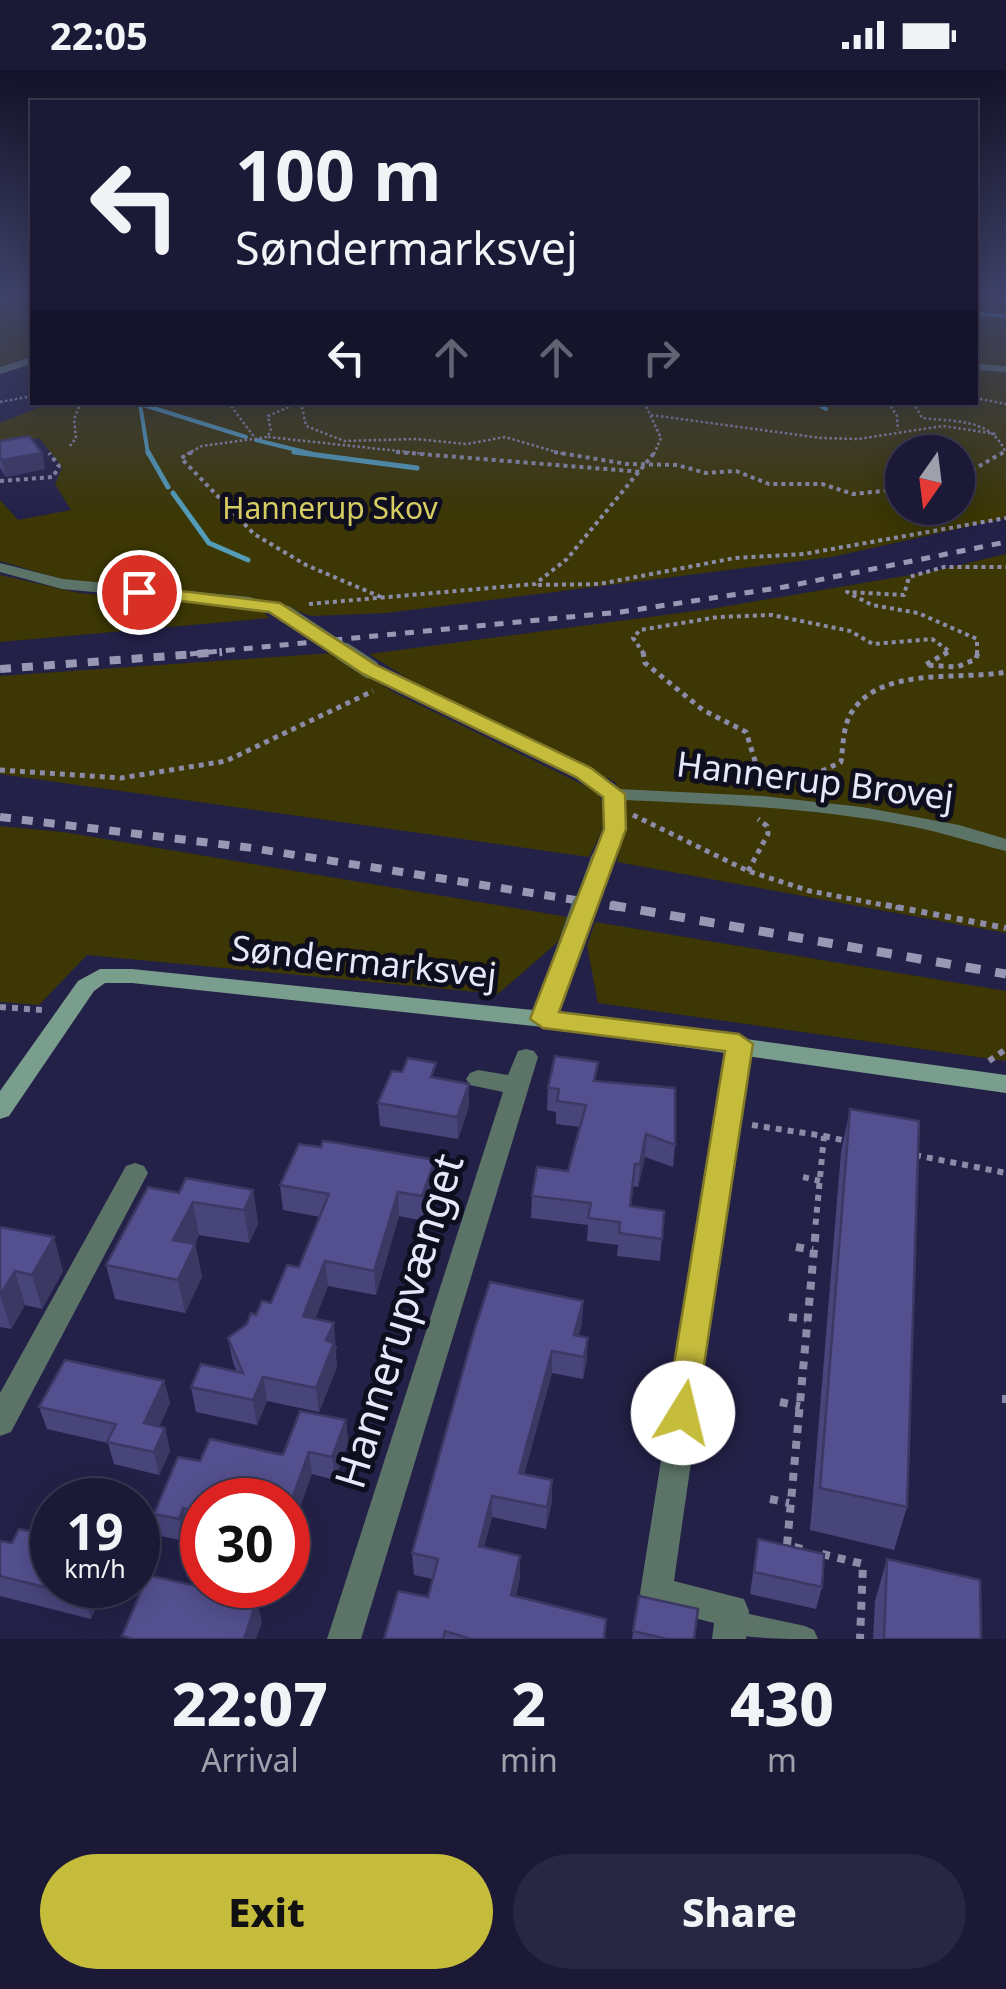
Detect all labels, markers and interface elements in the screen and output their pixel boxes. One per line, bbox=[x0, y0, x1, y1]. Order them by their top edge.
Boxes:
text: 22:05 bbox=[50, 9, 148, 61]
text: 100 m bbox=[235, 126, 442, 222]
icon: left bbox=[70, 140, 200, 270]
text: Søndermarksvej bbox=[235, 217, 578, 278]
icon: left bbox=[319, 330, 374, 385]
icon: ahead bbox=[424, 330, 479, 385]
icon: ahead bbox=[529, 330, 584, 385]
icon: right bbox=[634, 330, 689, 385]
north arrow bbox=[885, 435, 975, 525]
map controls bbox=[885, 435, 975, 525]
park label: Hannerup Skov bbox=[222, 487, 439, 528]
pin bbox=[97, 550, 182, 635]
icon: arrive bbox=[112, 565, 167, 620]
street label: Hannerup Brovej bbox=[674, 739, 956, 820]
street label: Søndermarksvej bbox=[229, 923, 499, 998]
street label: Hannerupvænget bbox=[320, 1146, 476, 1495]
position arrow bbox=[631, 1361, 735, 1465]
speed limit sign: 30 bbox=[180, 1478, 310, 1608]
text: 19 bbox=[66, 1497, 124, 1565]
text: km/h bbox=[64, 1551, 126, 1585]
text: 22:07 bbox=[172, 1662, 328, 1744]
text: 2 bbox=[512, 1662, 546, 1744]
text: 430 bbox=[730, 1662, 834, 1744]
text: Arrival bbox=[201, 1738, 299, 1781]
text: min bbox=[500, 1738, 558, 1781]
text: m bbox=[767, 1738, 797, 1781]
button: Exit bbox=[40, 1854, 493, 1969]
button: Share bbox=[513, 1854, 966, 1969]

